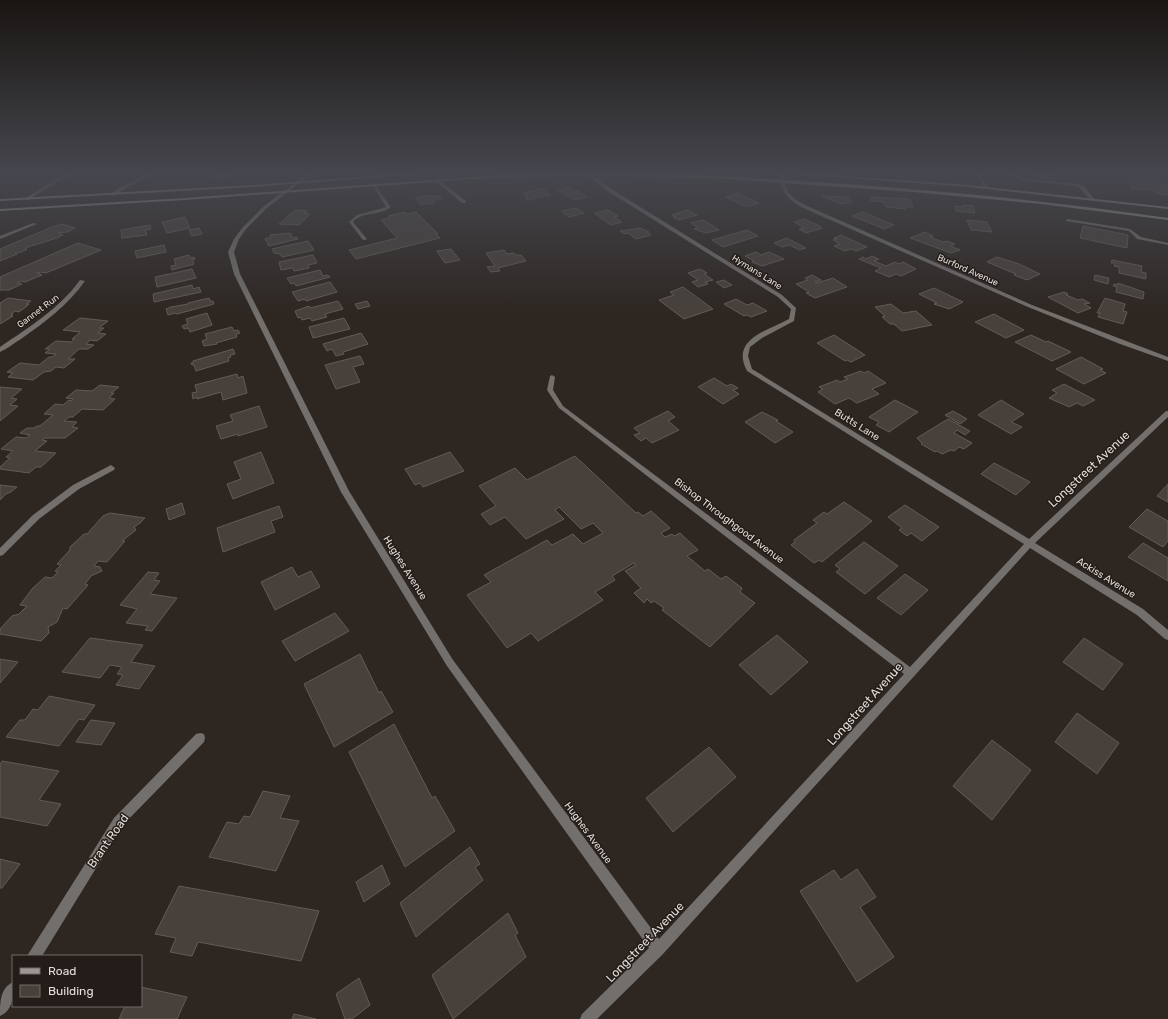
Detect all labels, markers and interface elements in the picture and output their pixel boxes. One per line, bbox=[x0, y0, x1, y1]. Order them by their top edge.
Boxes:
street label: Burford Avenue bbox=[936, 252, 1000, 288]
street label: Hymans Lane bbox=[730, 253, 784, 291]
street label: Gannet Run bbox=[15, 292, 61, 330]
street label: Butts Lane bbox=[832, 406, 882, 444]
street label: Longstreet Avenue bbox=[1045, 428, 1133, 510]
street label: Bishop Throughgood Avenue bbox=[672, 476, 786, 566]
street label: Hughes Avenue bbox=[381, 534, 430, 603]
street label: Ackiss Avenue bbox=[1074, 555, 1138, 601]
street label: Longstreet Avenue bbox=[824, 660, 906, 748]
street label: Hughes Avenue bbox=[562, 800, 615, 866]
street label: Brant Road bbox=[84, 811, 132, 871]
street label: Longstreet Avenue bbox=[603, 899, 687, 985]
legend bbox=[12, 955, 142, 1007]
text: Road bbox=[48, 964, 76, 978]
text: Building bbox=[48, 984, 94, 998]

